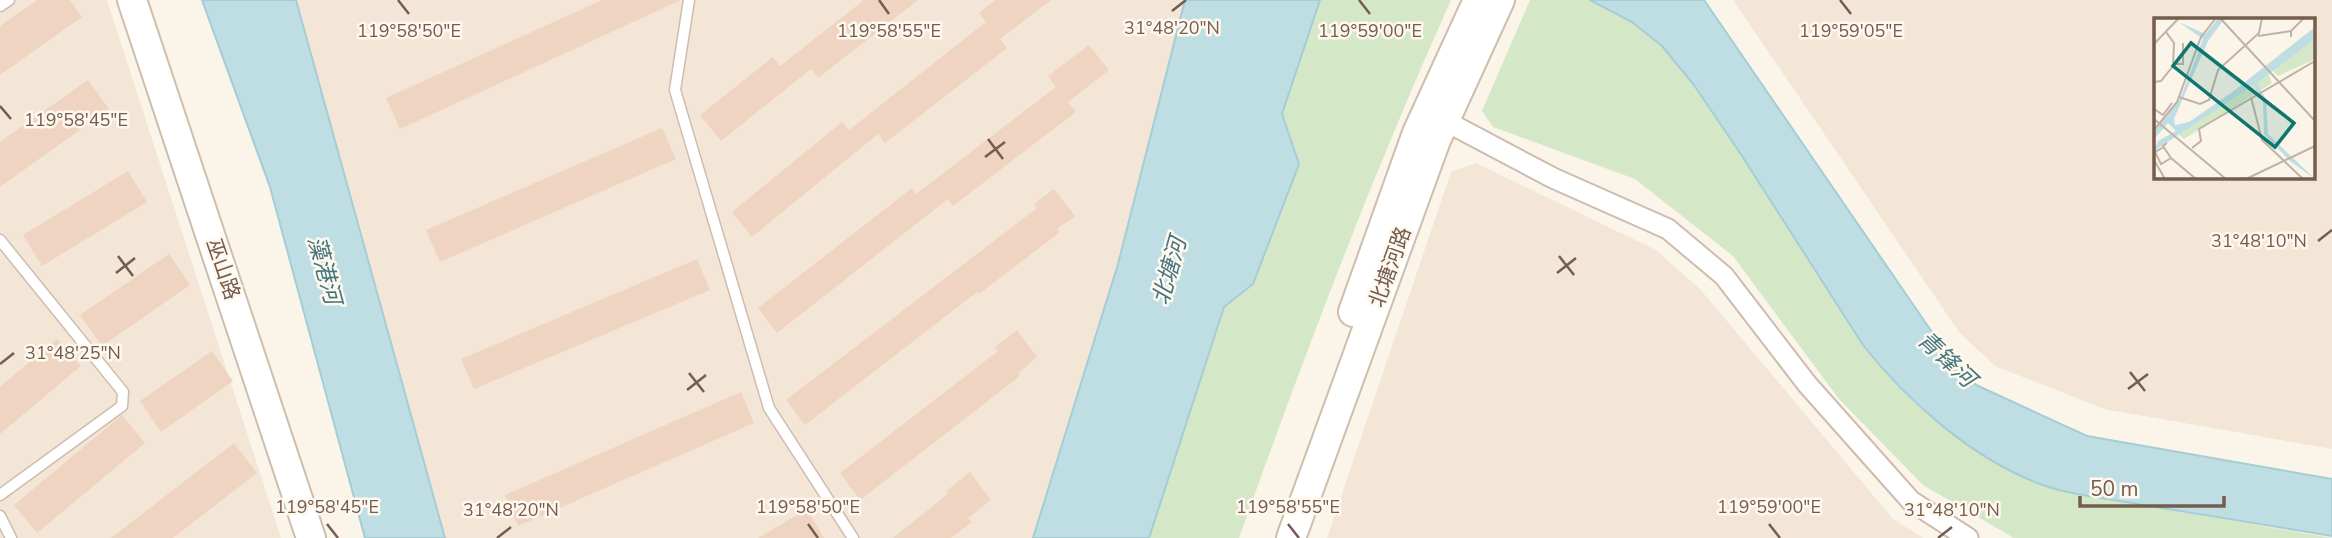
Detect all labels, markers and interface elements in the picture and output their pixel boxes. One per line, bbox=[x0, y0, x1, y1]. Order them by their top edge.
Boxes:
text: 31°48'20"N bbox=[1124, 16, 1220, 40]
inset map bbox=[2154, 18, 2314, 178]
text: 119°58'50"E bbox=[357, 19, 461, 43]
text: 119°58'55"E bbox=[837, 19, 941, 43]
text: 119°59'00"E bbox=[1318, 19, 1422, 43]
text: 119°59'05"E bbox=[1799, 19, 1903, 43]
text: 119°58'45"E bbox=[24, 108, 128, 132]
street label: 北塘河路 bbox=[1362, 223, 1418, 311]
text: 31°48'10"N bbox=[2211, 229, 2307, 253]
water label: 北塘河 bbox=[1145, 230, 1195, 309]
water label: 藻港河 bbox=[301, 233, 349, 311]
street label: 巫山路 bbox=[200, 235, 246, 303]
water label: 青锋河 bbox=[1911, 325, 1985, 397]
text: 31°48'25"N bbox=[25, 341, 121, 365]
scale bar bbox=[2080, 464, 2224, 508]
text: 50 m bbox=[2090, 475, 2139, 503]
text: 119°58'45"E bbox=[275, 495, 379, 519]
text: 119°58'50"E bbox=[756, 495, 860, 519]
text: 119°58'55"E bbox=[1236, 495, 1340, 519]
text: 119°59'00"E bbox=[1717, 495, 1821, 519]
text: 31°48'20"N bbox=[463, 498, 559, 522]
text: 31°48'10"N bbox=[1904, 498, 2000, 522]

